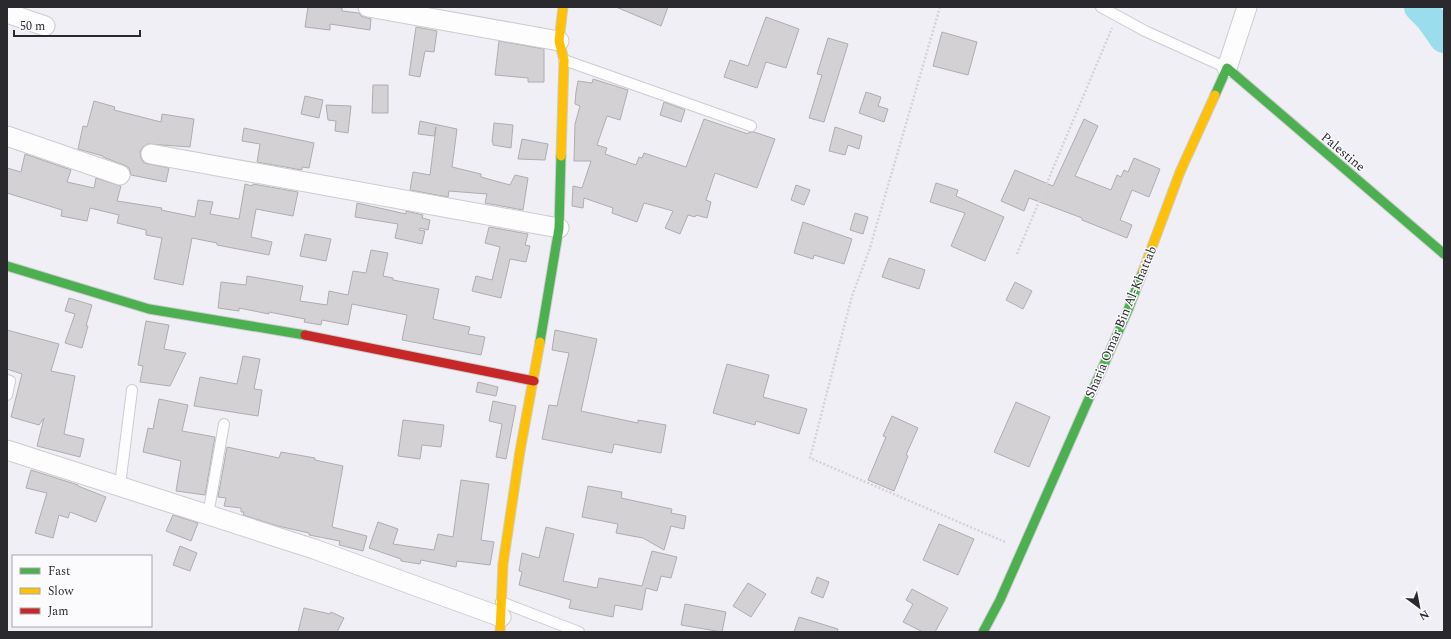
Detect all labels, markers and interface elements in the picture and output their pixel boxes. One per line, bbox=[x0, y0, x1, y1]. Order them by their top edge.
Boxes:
scale bar bbox=[14, 12, 140, 38]
text: 50 m bbox=[20, 17, 45, 36]
street label: Palestine bbox=[1316, 127, 1370, 177]
street label: Sharia Omar Bin Al-Khattab bbox=[1080, 243, 1162, 401]
legend bbox=[12, 555, 152, 627]
text: Fast bbox=[48, 562, 70, 581]
text: Slow bbox=[48, 582, 74, 601]
north arrow bbox=[1399, 587, 1439, 627]
text: Jam bbox=[48, 602, 69, 621]
text: N bbox=[1416, 605, 1432, 625]

